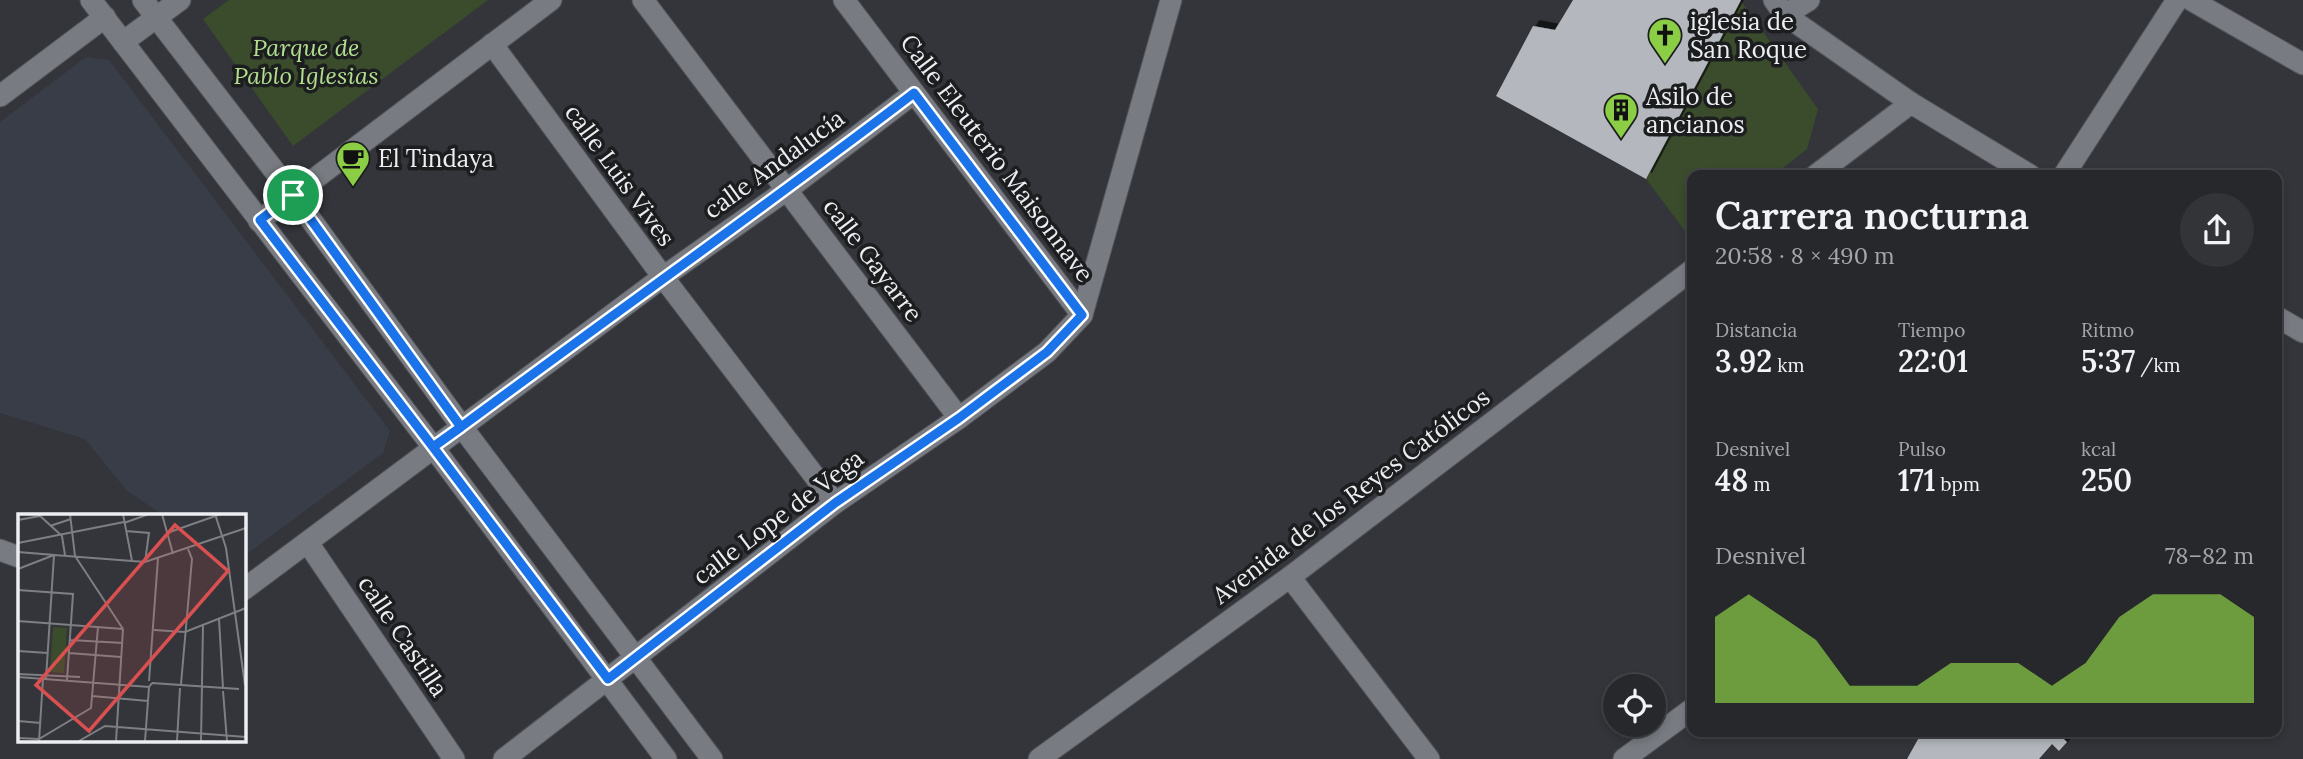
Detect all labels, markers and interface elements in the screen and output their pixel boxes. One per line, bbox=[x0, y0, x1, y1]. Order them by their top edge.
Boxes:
place label: iglesia de San Roque bbox=[1690, 6, 1807, 65]
church icon: iglesia de San Roque bbox=[1646, 16, 1684, 65]
street label: Calle Eleuterio Maisonnave bbox=[894, 28, 1100, 288]
park label: Parque de Pablo Iglesias bbox=[233, 32, 379, 91]
place label: Asilo de ancianos bbox=[1645, 81, 1745, 140]
building icon: Asilo de ancianos bbox=[1602, 91, 1640, 140]
street label: calle Luis Vives bbox=[558, 98, 682, 252]
street label: calle Andalucía bbox=[698, 103, 850, 225]
cafe icon: El Tindaya bbox=[334, 139, 372, 188]
place label: El Tindaya bbox=[378, 143, 494, 174]
pin bbox=[263, 165, 323, 225]
icon: arrive bbox=[274, 176, 312, 214]
text: Carrera nocturna bbox=[1715, 191, 2029, 239]
street label: calle Gayarre bbox=[817, 192, 929, 328]
button: share bbox=[2180, 193, 2254, 267]
text: 20:58 · 8 × 490 m bbox=[1715, 241, 1895, 270]
text: Distancia bbox=[1715, 318, 1797, 342]
text: Tiempo bbox=[1898, 318, 1965, 342]
text: Ritmo bbox=[2081, 318, 2134, 342]
text: 3.92 bbox=[1715, 342, 1772, 380]
text: 22:01 bbox=[1898, 342, 1968, 380]
text: 5:37 bbox=[2081, 342, 2135, 380]
text: km bbox=[1772, 353, 1804, 377]
text: /km bbox=[2135, 353, 2181, 377]
street label: Avenida de los Reyes Católicos bbox=[1205, 381, 1496, 611]
text: Desnivel bbox=[1715, 437, 1790, 461]
text: Pulso bbox=[1898, 437, 1946, 461]
text: kcal bbox=[2081, 437, 2116, 461]
street label: calle Lope de Vega bbox=[686, 443, 870, 591]
text: 48 bbox=[1715, 461, 1748, 499]
text: 171 bbox=[1898, 461, 1936, 499]
text: 250 bbox=[2081, 461, 2132, 499]
text: m bbox=[1748, 472, 1770, 496]
text: bpm bbox=[1936, 472, 1980, 496]
inset map bbox=[18, 514, 245, 742]
text: Desnivel bbox=[1715, 541, 1806, 570]
text: 78–82 m bbox=[2165, 541, 2254, 570]
street label: calle Castilla bbox=[351, 570, 455, 702]
map controls bbox=[1603, 674, 1666, 737]
button: locate bbox=[1603, 674, 1666, 737]

